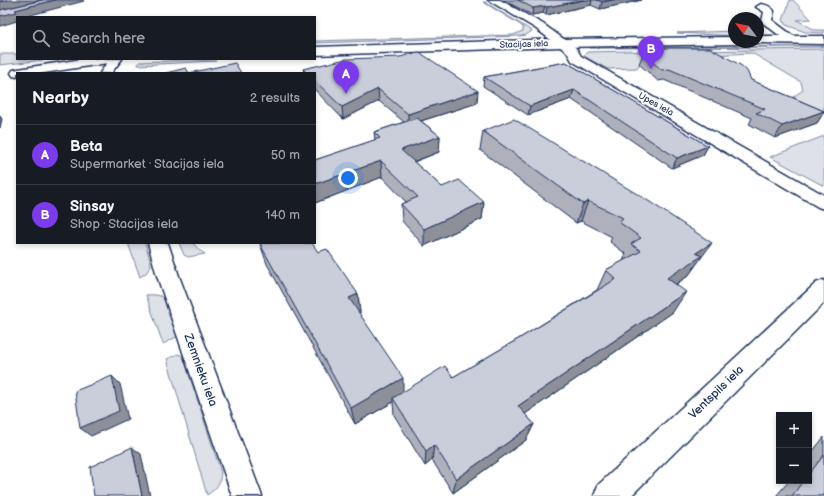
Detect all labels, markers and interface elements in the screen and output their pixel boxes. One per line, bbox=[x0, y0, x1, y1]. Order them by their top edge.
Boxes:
north arrow bbox=[728, 12, 764, 48]
search box bbox=[16, 16, 316, 60]
icon: search bbox=[30, 27, 52, 49]
text: Search here bbox=[62, 29, 145, 48]
pin: B bbox=[638, 36, 664, 69]
street label: Stacijas iela bbox=[500, 38, 548, 51]
pin: A bbox=[333, 61, 359, 94]
text: Nearby bbox=[32, 88, 89, 108]
text: 2 results bbox=[250, 90, 300, 106]
street label: Upes iela bbox=[636, 90, 675, 119]
text: Beta bbox=[70, 137, 103, 156]
text: A bbox=[41, 147, 49, 163]
text: 50 m bbox=[271, 147, 300, 163]
text: Supermarket · Stacijas iela bbox=[70, 156, 224, 172]
your location bbox=[338, 168, 358, 188]
text: Sinsay bbox=[70, 197, 114, 216]
text: B bbox=[40, 207, 50, 223]
text: 140 m bbox=[265, 207, 300, 223]
text: Shop · Stacijas iela bbox=[70, 216, 178, 232]
street label: Zemnieku iela bbox=[180, 331, 221, 409]
street label: Ventspils iela bbox=[686, 362, 747, 422]
map controls bbox=[776, 412, 812, 484]
button: + bbox=[776, 412, 812, 448]
button: − bbox=[776, 448, 812, 484]

